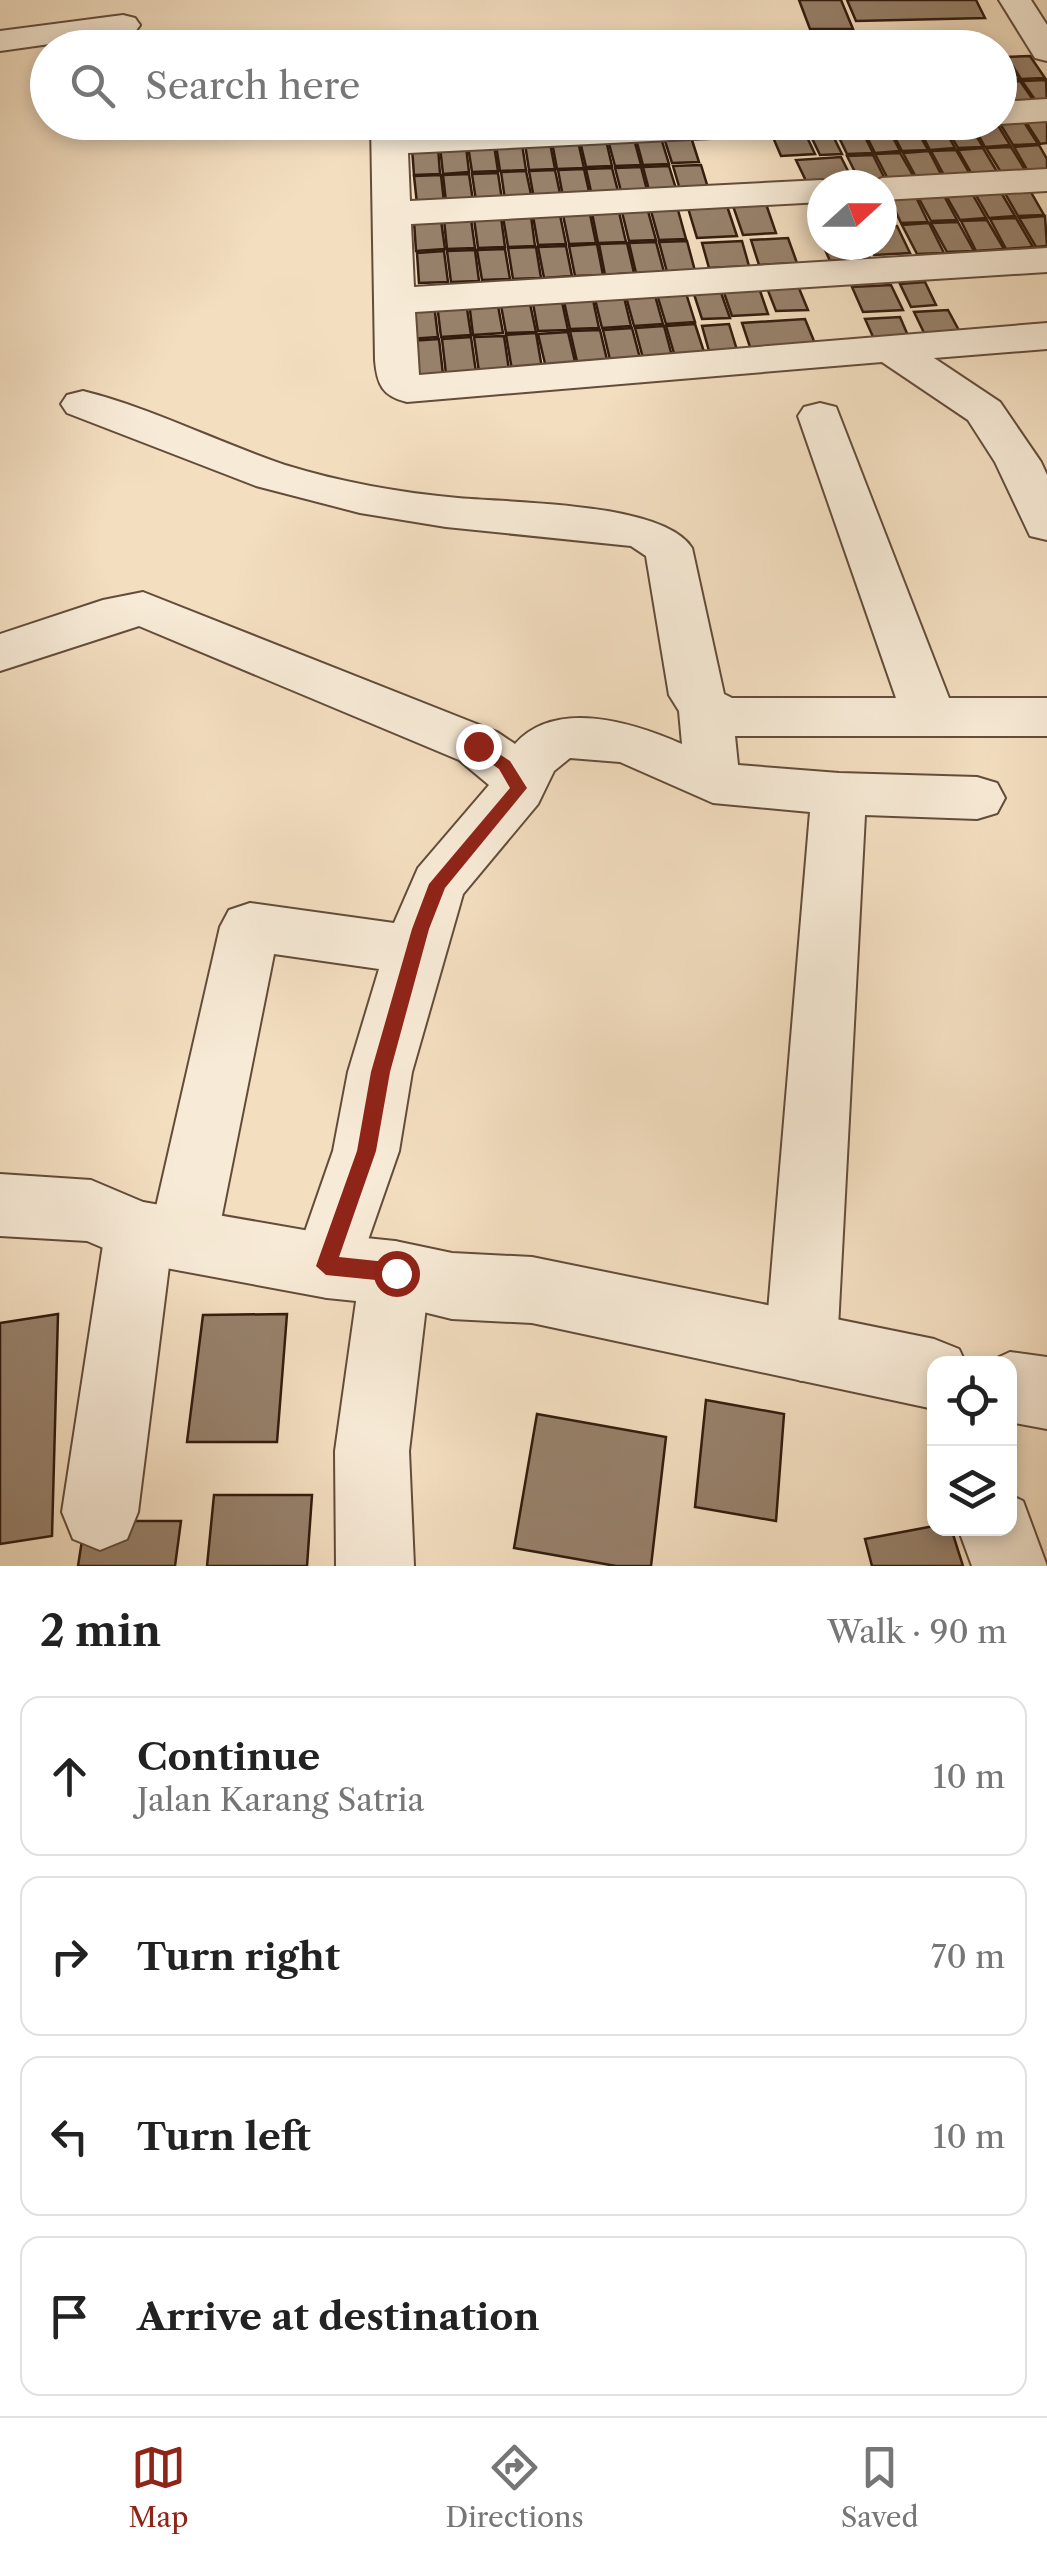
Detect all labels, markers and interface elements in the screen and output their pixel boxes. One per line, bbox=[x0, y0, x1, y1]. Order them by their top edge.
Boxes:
search box bbox=[30, 30, 1017, 140]
icon: search bbox=[65, 58, 120, 113]
text: Search here bbox=[145, 62, 360, 109]
north arrow bbox=[807, 170, 897, 260]
route end bbox=[456, 724, 502, 770]
route start bbox=[374, 1251, 420, 1297]
map controls bbox=[927, 1356, 1017, 1536]
button: locate bbox=[927, 1356, 1017, 1446]
button: layers bbox=[927, 1446, 1017, 1536]
text: 2 min bbox=[40, 1605, 161, 1657]
text: Walk · 90 m bbox=[827, 1612, 1007, 1651]
text: Continue bbox=[137, 1733, 320, 1780]
icon: ahead bbox=[42, 1749, 97, 1804]
text: 10 m bbox=[933, 1757, 1005, 1796]
text: Jalan Karang Satria bbox=[137, 1780, 424, 1819]
icon: right bbox=[42, 1929, 97, 1984]
text: Turn right bbox=[137, 1933, 340, 1980]
text: 70 m bbox=[931, 1937, 1005, 1976]
icon: left bbox=[42, 2109, 97, 2164]
text: Turn left bbox=[137, 2113, 311, 2160]
text: 10 m bbox=[933, 2117, 1005, 2156]
icon: arrive bbox=[42, 2289, 97, 2344]
text: Arrive at destination bbox=[137, 2293, 540, 2340]
tab: Map bbox=[128, 2440, 189, 2534]
tab: Directions bbox=[445, 2440, 584, 2534]
tab: Saved bbox=[841, 2440, 919, 2534]

